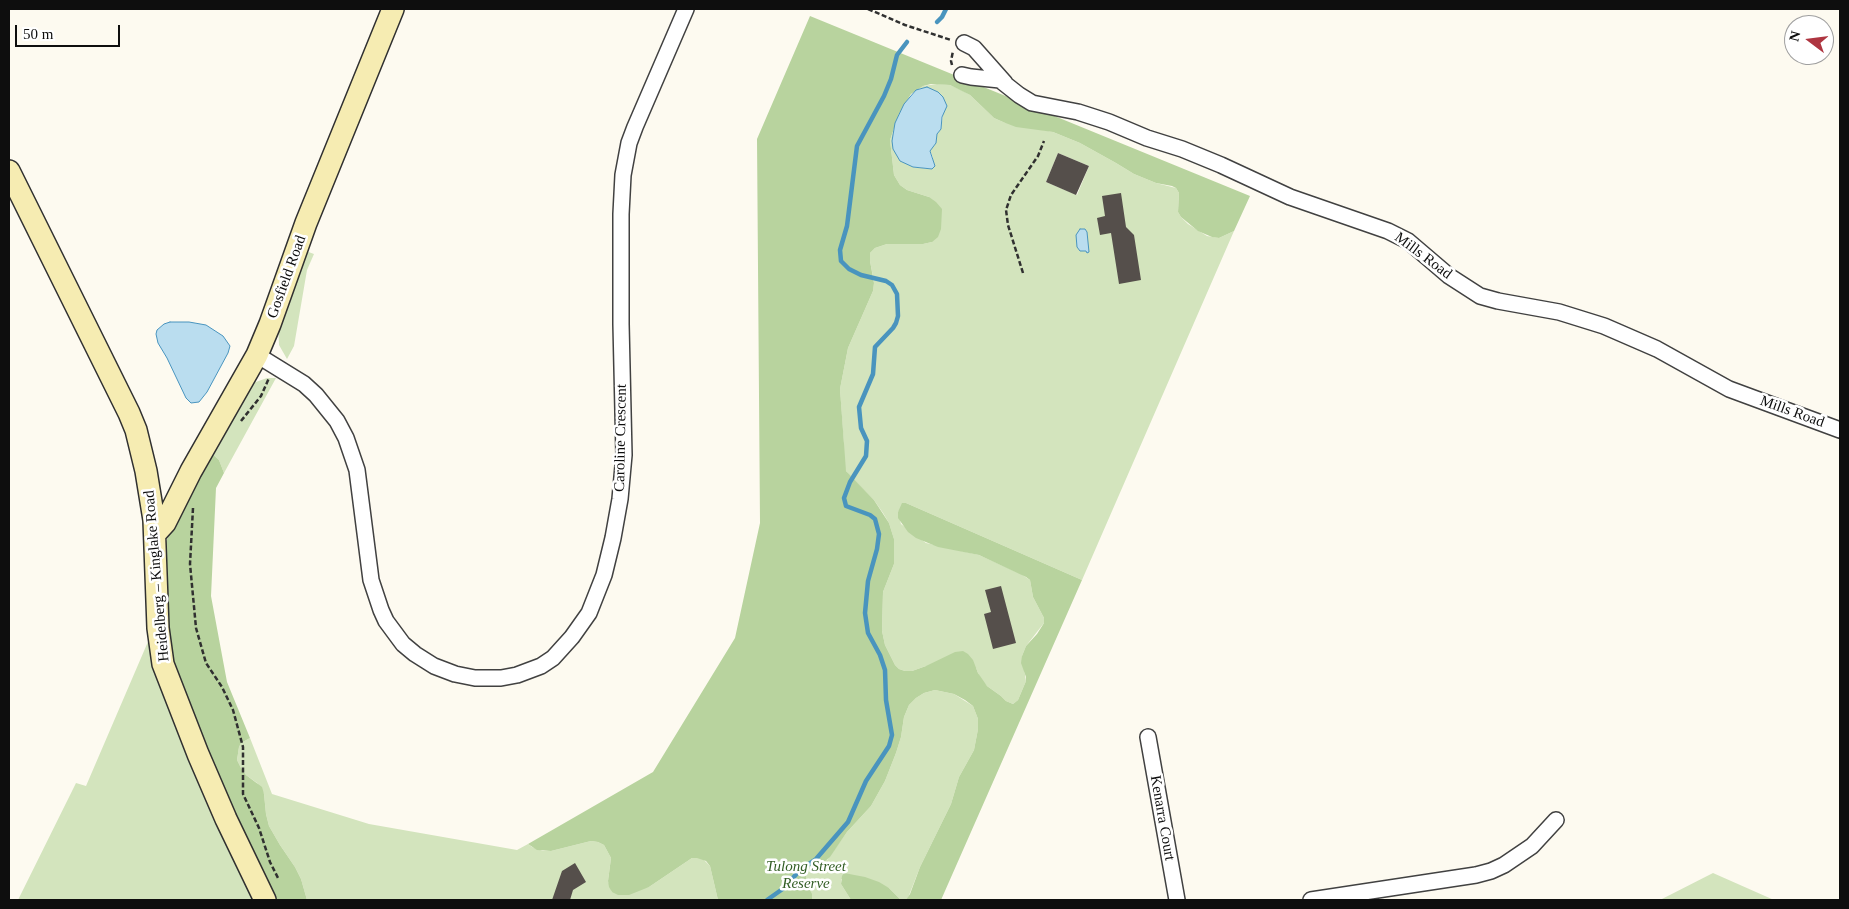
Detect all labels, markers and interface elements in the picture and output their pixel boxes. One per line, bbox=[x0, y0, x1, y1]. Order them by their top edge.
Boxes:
scale bar bbox=[18, 15, 122, 47]
north arrow bbox=[1784, 15, 1834, 65]
text: 50 m bbox=[23, 26, 53, 42]
text: N bbox=[1786, 29, 1804, 43]
street label: Mills Road bbox=[1391, 229, 1455, 283]
street label: Gosfield Road bbox=[264, 233, 310, 321]
street label: Caroline Crescent bbox=[611, 384, 631, 492]
street label: Mills Road bbox=[1757, 392, 1827, 432]
street label: Heidelberg – Kinglake Road bbox=[141, 490, 173, 662]
street label: Kenarra Court bbox=[1146, 774, 1178, 862]
park label: Tulong Street Reserve bbox=[766, 858, 846, 893]

